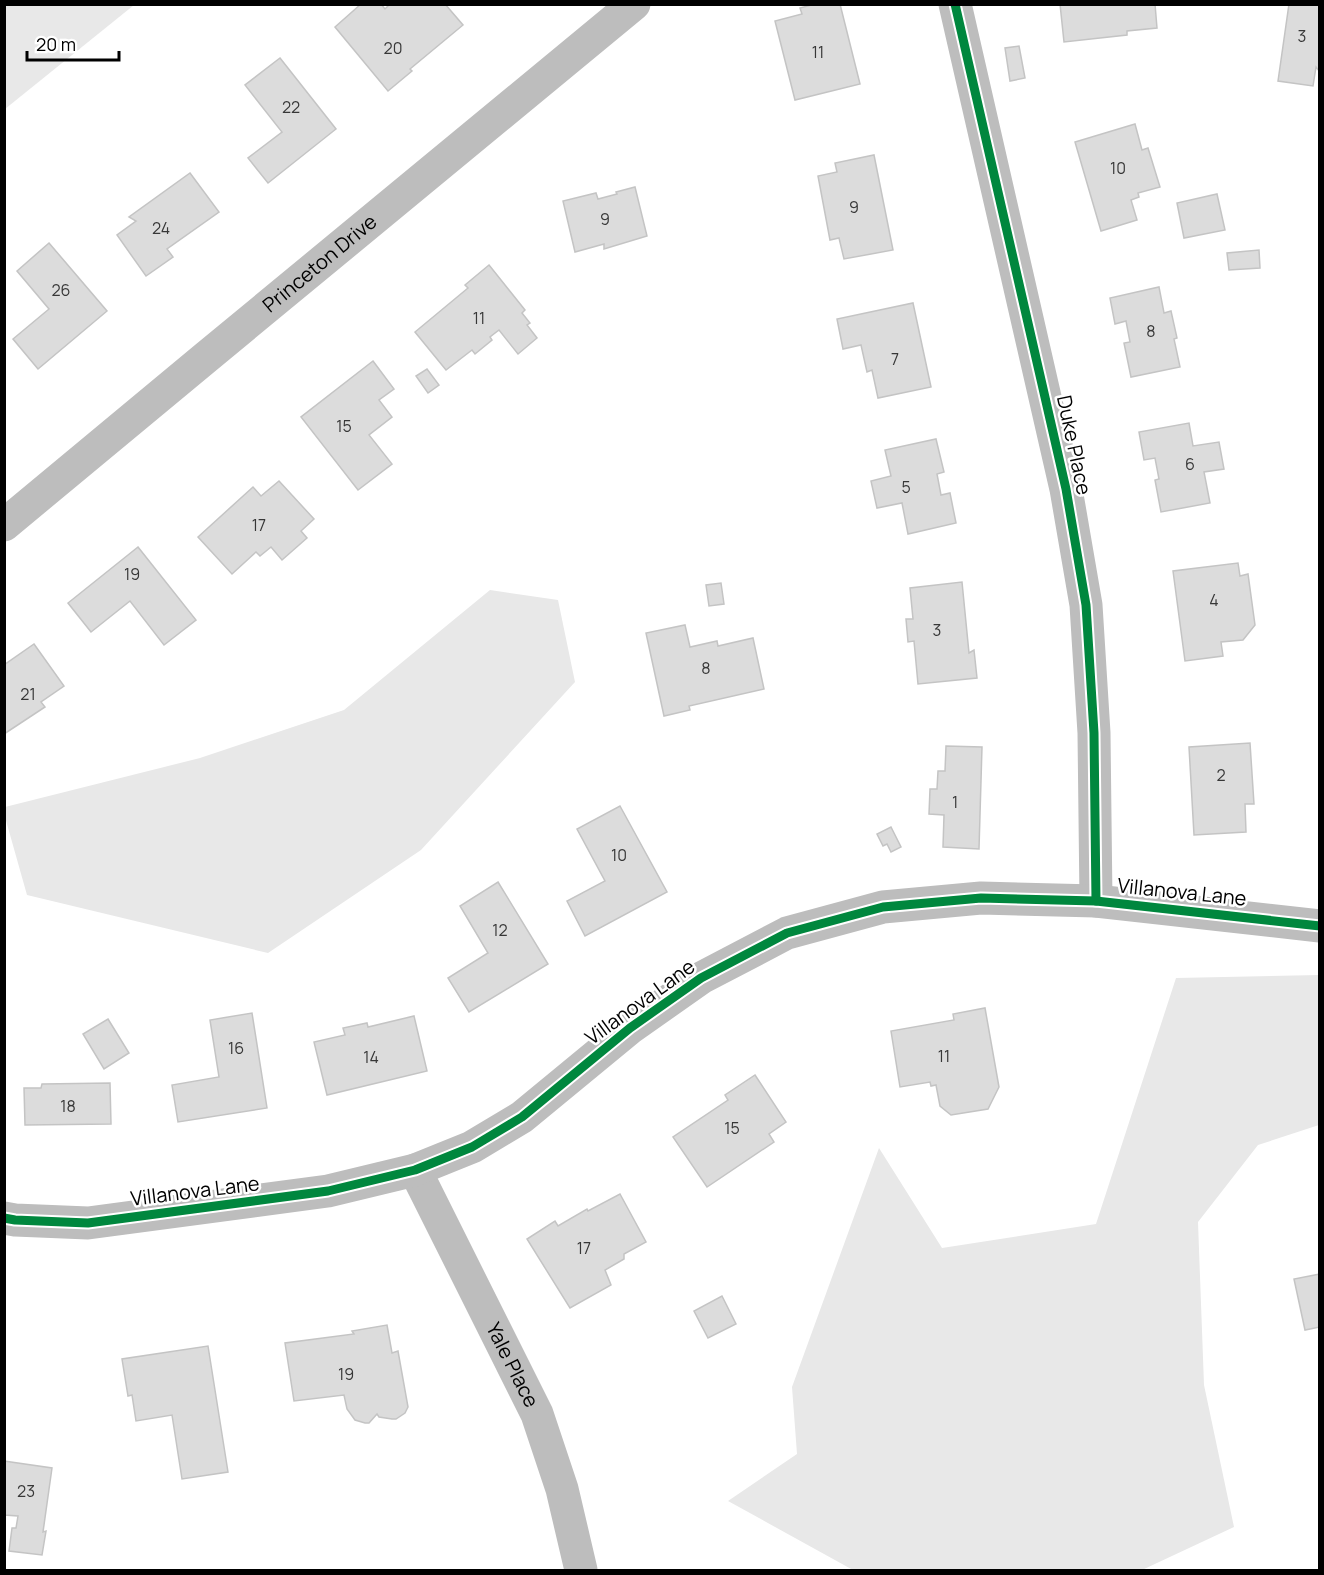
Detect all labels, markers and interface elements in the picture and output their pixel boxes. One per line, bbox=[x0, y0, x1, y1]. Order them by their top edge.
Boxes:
scale bar bbox=[27, 24, 118, 62]
house number: 3 bbox=[1298, 25, 1306, 47]
text: 20 m bbox=[36, 32, 76, 56]
house number: 20 bbox=[384, 37, 402, 59]
house number: 11 bbox=[812, 41, 824, 63]
house number: 22 bbox=[282, 96, 300, 118]
house number: 10 bbox=[1110, 157, 1126, 179]
house number: 9 bbox=[849, 196, 859, 218]
street label: Princeton Drive bbox=[257, 208, 382, 318]
house number: 9 bbox=[600, 208, 610, 230]
house number: 24 bbox=[152, 217, 170, 239]
house number: 26 bbox=[51, 279, 71, 301]
house number: 11 bbox=[473, 307, 485, 329]
house number: 8 bbox=[1146, 320, 1156, 342]
house number: 7 bbox=[891, 348, 899, 370]
street label: Duke Place bbox=[1051, 393, 1098, 497]
house number: 15 bbox=[336, 415, 352, 437]
house number: 6 bbox=[1185, 453, 1195, 475]
house number: 5 bbox=[901, 476, 911, 498]
house number: 17 bbox=[252, 514, 266, 536]
house number: 19 bbox=[124, 563, 140, 585]
house number: 4 bbox=[1209, 589, 1219, 611]
house number: 3 bbox=[933, 619, 941, 641]
house number: 8 bbox=[701, 657, 711, 679]
house number: 21 bbox=[20, 683, 36, 705]
house number: 2 bbox=[1216, 764, 1226, 786]
house number: 1 bbox=[952, 791, 958, 813]
house number: 10 bbox=[611, 844, 627, 866]
street label: Villanova Lane bbox=[1116, 871, 1248, 912]
house number: 12 bbox=[492, 919, 508, 941]
street label: Villanova Lane bbox=[579, 953, 700, 1051]
house number: 16 bbox=[228, 1037, 244, 1059]
house number: 11 bbox=[938, 1045, 950, 1067]
house number: 14 bbox=[363, 1046, 379, 1068]
house number: 18 bbox=[60, 1095, 76, 1117]
house number: 15 bbox=[724, 1117, 740, 1139]
street label: Villanova Lane bbox=[129, 1169, 261, 1212]
house number: 17 bbox=[577, 1237, 591, 1259]
street label: Yale Place bbox=[480, 1318, 545, 1412]
house number: 19 bbox=[338, 1363, 354, 1385]
house number: 23 bbox=[17, 1480, 35, 1502]

